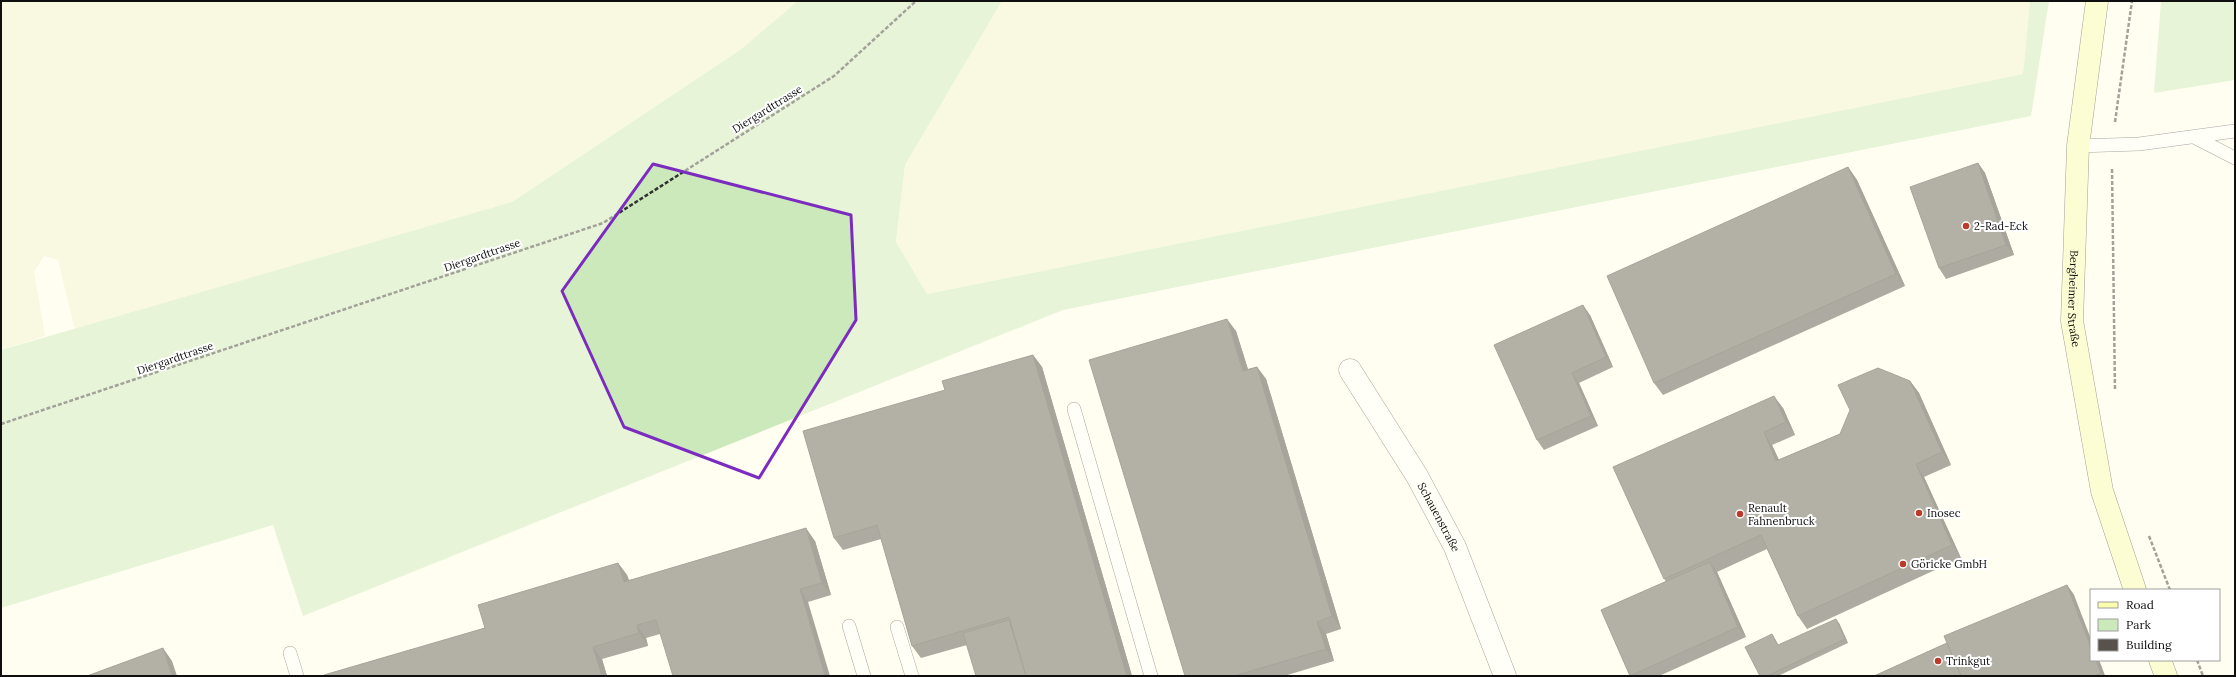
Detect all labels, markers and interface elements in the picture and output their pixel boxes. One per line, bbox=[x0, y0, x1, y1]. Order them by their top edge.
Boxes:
street label: Diergardttrasse bbox=[729, 82, 805, 136]
place label: 2-Rad-Eck bbox=[1974, 219, 2028, 233]
marker: 2-Rad-Eck bbox=[1961, 221, 1971, 231]
street label: Diergardttrasse bbox=[442, 235, 522, 275]
street label: Bergheimer Straße bbox=[2065, 250, 2083, 348]
street label: Diergardttrasse bbox=[135, 338, 215, 378]
street label: Schauenstraße bbox=[1415, 480, 1463, 554]
place label: Renault Fahnenbruck bbox=[1748, 501, 1815, 528]
place label: Inosec bbox=[1927, 506, 1961, 520]
marker: Inosec bbox=[1914, 508, 1924, 518]
marker: Renault Fahnenbruck bbox=[1735, 509, 1745, 519]
place label: Göricke GmbH bbox=[1911, 557, 1987, 571]
marker: Göricke GmbH bbox=[1898, 559, 1908, 569]
legend bbox=[2090, 589, 2220, 661]
text: Road bbox=[2126, 597, 2154, 612]
text: Park bbox=[2126, 617, 2152, 632]
text: Building bbox=[2126, 637, 2172, 652]
place label: Trinkgut bbox=[1946, 654, 1991, 668]
marker: Trinkgut bbox=[1933, 656, 1943, 666]

